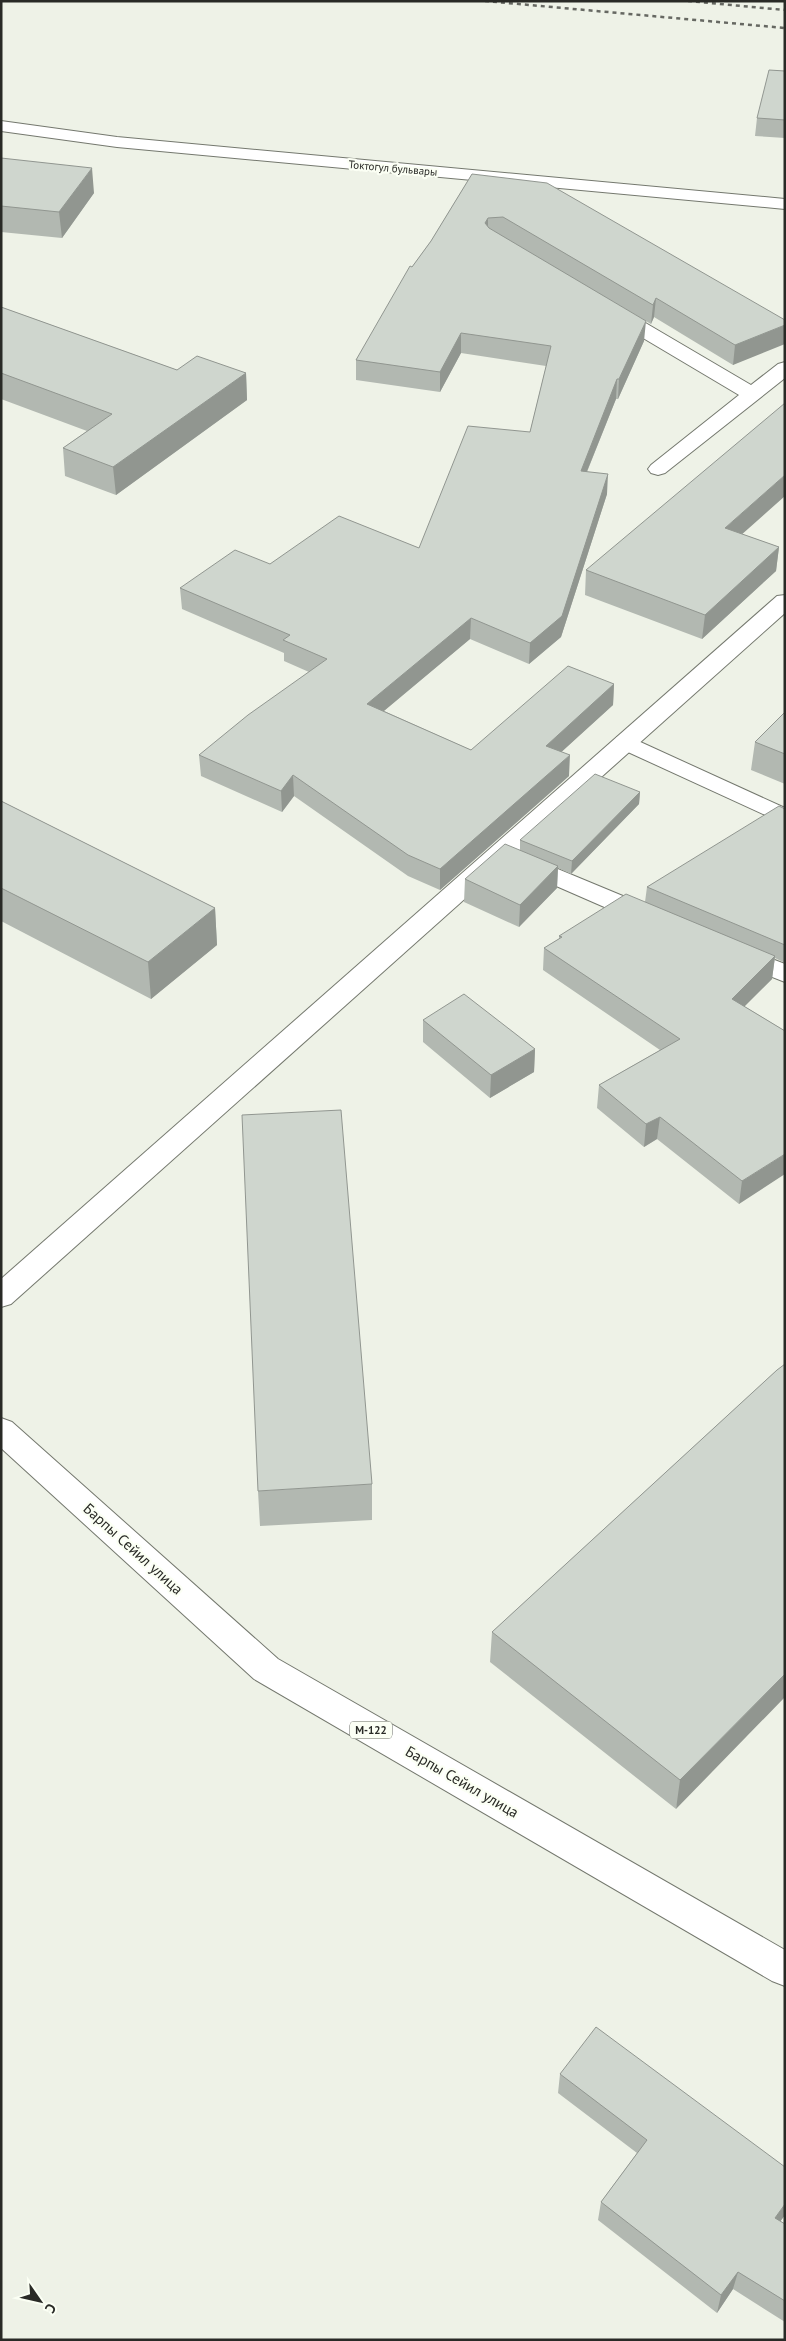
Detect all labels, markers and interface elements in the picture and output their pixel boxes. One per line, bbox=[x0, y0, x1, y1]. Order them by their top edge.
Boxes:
street label: Токтогул бульвары bbox=[348, 157, 438, 179]
street label: Барпы Сейил улица bbox=[80, 1499, 187, 1598]
road number: М-122 bbox=[350, 1722, 392, 1738]
street label: Барпы Сейил улица bbox=[402, 1741, 522, 1822]
north arrow bbox=[15, 2276, 65, 2326]
text: С bbox=[41, 2300, 60, 2317]

